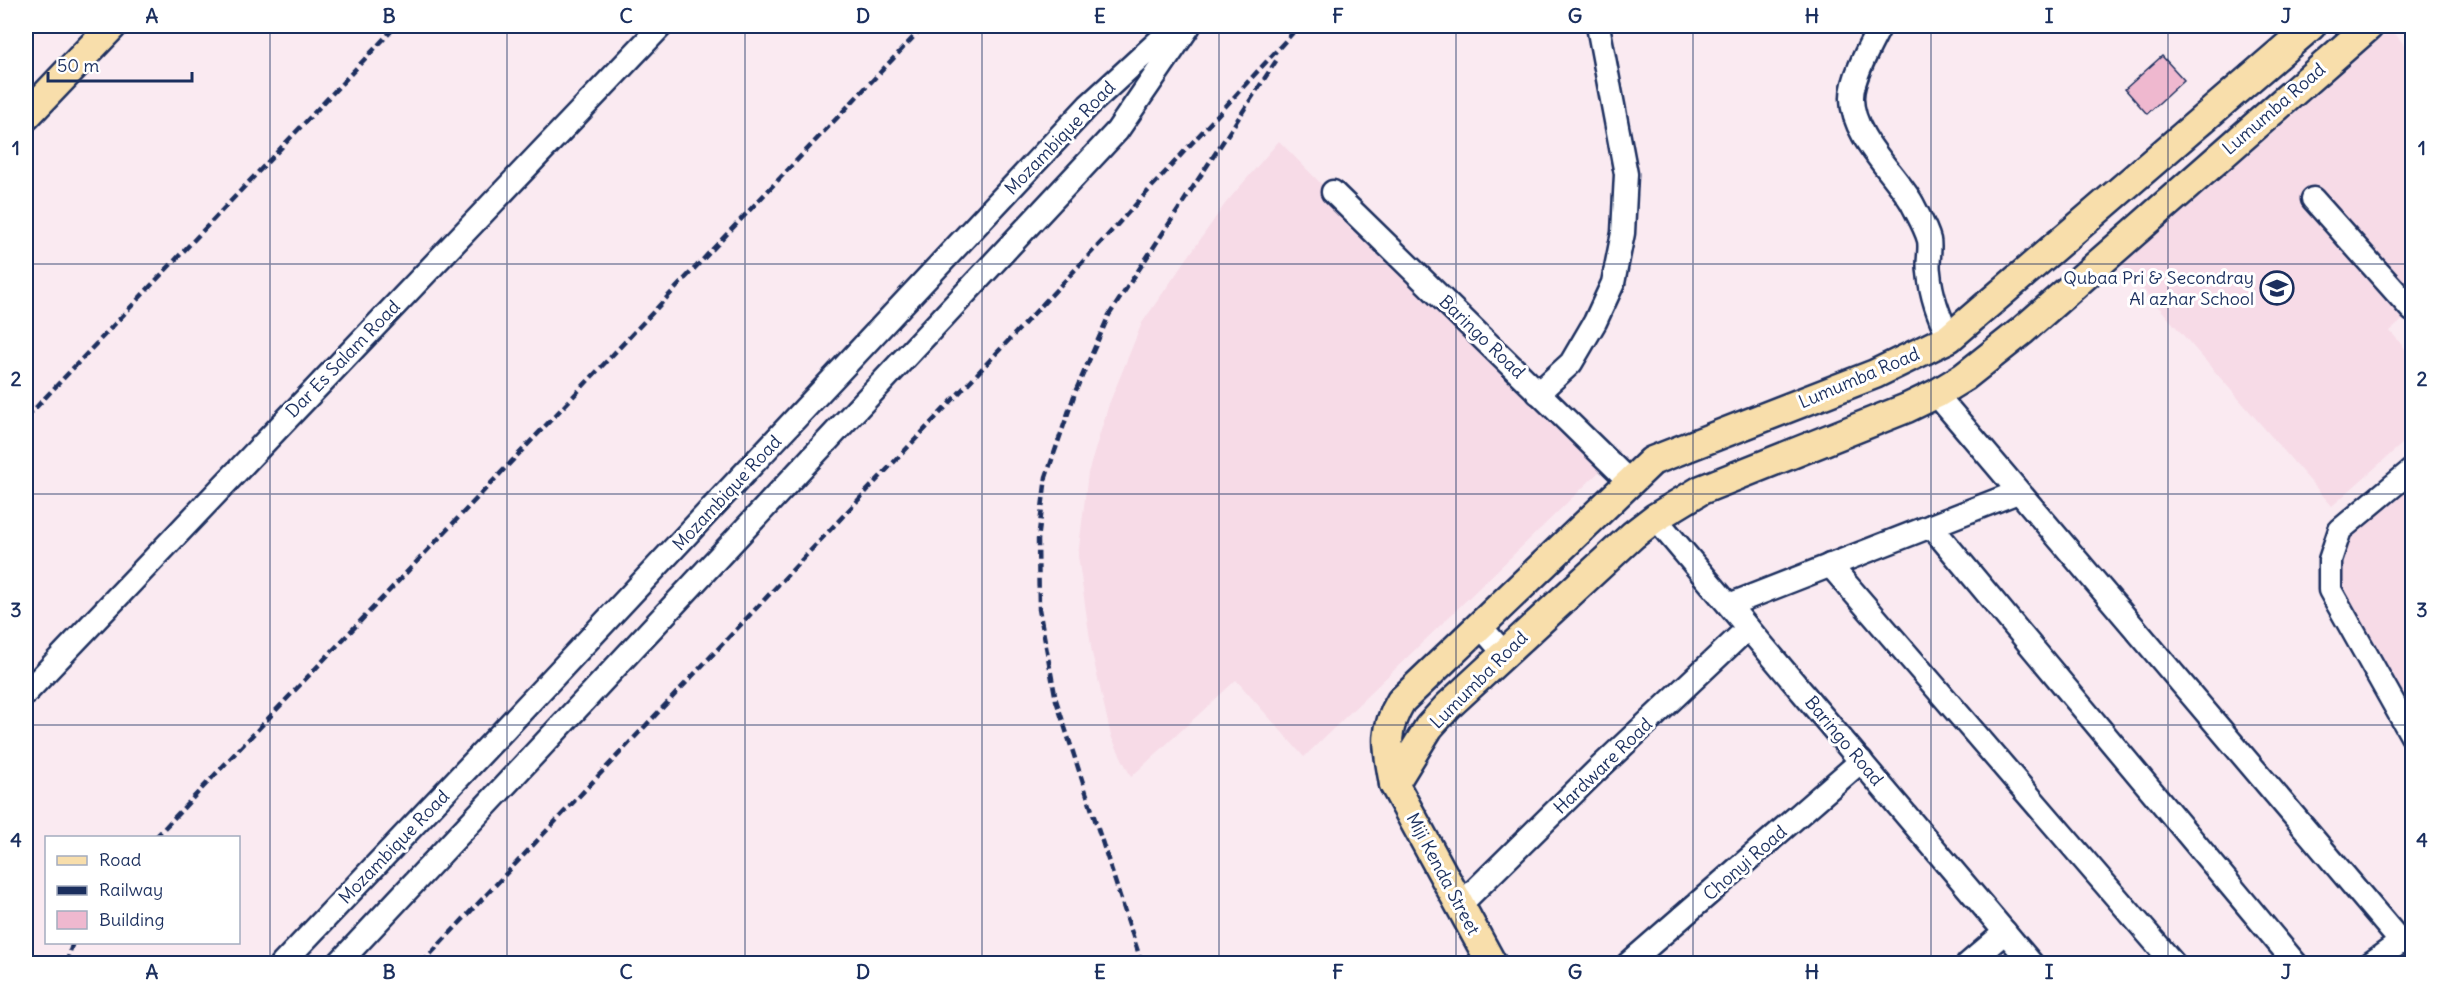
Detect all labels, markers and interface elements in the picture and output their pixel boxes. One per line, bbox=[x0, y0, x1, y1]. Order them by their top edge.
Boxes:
text: A bbox=[146, 3, 159, 28]
text: B bbox=[382, 3, 396, 28]
text: C bbox=[619, 3, 633, 28]
text: D bbox=[856, 3, 870, 28]
text: E bbox=[1094, 3, 1106, 28]
text: F bbox=[1332, 3, 1344, 28]
text: G bbox=[1568, 3, 1582, 28]
text: H bbox=[1805, 3, 1819, 28]
text: I bbox=[2045, 3, 2054, 28]
text: J bbox=[2281, 3, 2292, 28]
scale bar bbox=[48, 45, 192, 83]
text: 50 m bbox=[57, 54, 99, 77]
street label: Lumumba Road bbox=[2218, 57, 2330, 160]
street label: Mozambique Road bbox=[999, 76, 1120, 199]
text: 1 bbox=[12, 135, 20, 160]
text: 1 bbox=[2418, 135, 2426, 160]
place label: Qubaa Pri & Secondray Al azhar School bbox=[2063, 266, 2254, 310]
school or university icon: Qubaa Pri & Secondray Al azhar School bbox=[2259, 270, 2295, 306]
street label: Baringo Road bbox=[1435, 290, 1530, 384]
street label: Dar Es Salam Road bbox=[281, 295, 405, 422]
street label: Lumumba Road bbox=[1795, 342, 1923, 413]
text: 2 bbox=[11, 366, 22, 391]
text: 2 bbox=[2417, 366, 2428, 391]
street label: Mozambique Road bbox=[667, 430, 786, 555]
text: 3 bbox=[10, 597, 22, 622]
text: 3 bbox=[2416, 597, 2428, 622]
street label: Lumumba Road bbox=[1425, 626, 1533, 733]
street label: Baringo Road bbox=[1800, 691, 1889, 791]
street label: Hardware Road bbox=[1548, 712, 1657, 818]
street label: Mozambique Road bbox=[333, 785, 454, 908]
street label: Miji Kenda Street bbox=[1402, 809, 1485, 939]
street label: Chonyi Road bbox=[1698, 820, 1792, 905]
text: 4 bbox=[10, 827, 22, 852]
text: 4 bbox=[2416, 827, 2428, 852]
legend bbox=[45, 836, 240, 944]
text: Road bbox=[99, 848, 142, 871]
text: Railway bbox=[99, 878, 163, 901]
text: Building bbox=[99, 908, 164, 931]
text: A bbox=[146, 959, 159, 984]
text: B bbox=[382, 959, 396, 984]
text: C bbox=[619, 959, 633, 984]
text: D bbox=[856, 959, 870, 984]
text: E bbox=[1094, 959, 1106, 984]
text: F bbox=[1332, 959, 1344, 984]
text: G bbox=[1568, 959, 1582, 984]
text: H bbox=[1805, 959, 1819, 984]
text: I bbox=[2045, 959, 2054, 984]
text: J bbox=[2281, 959, 2292, 984]

